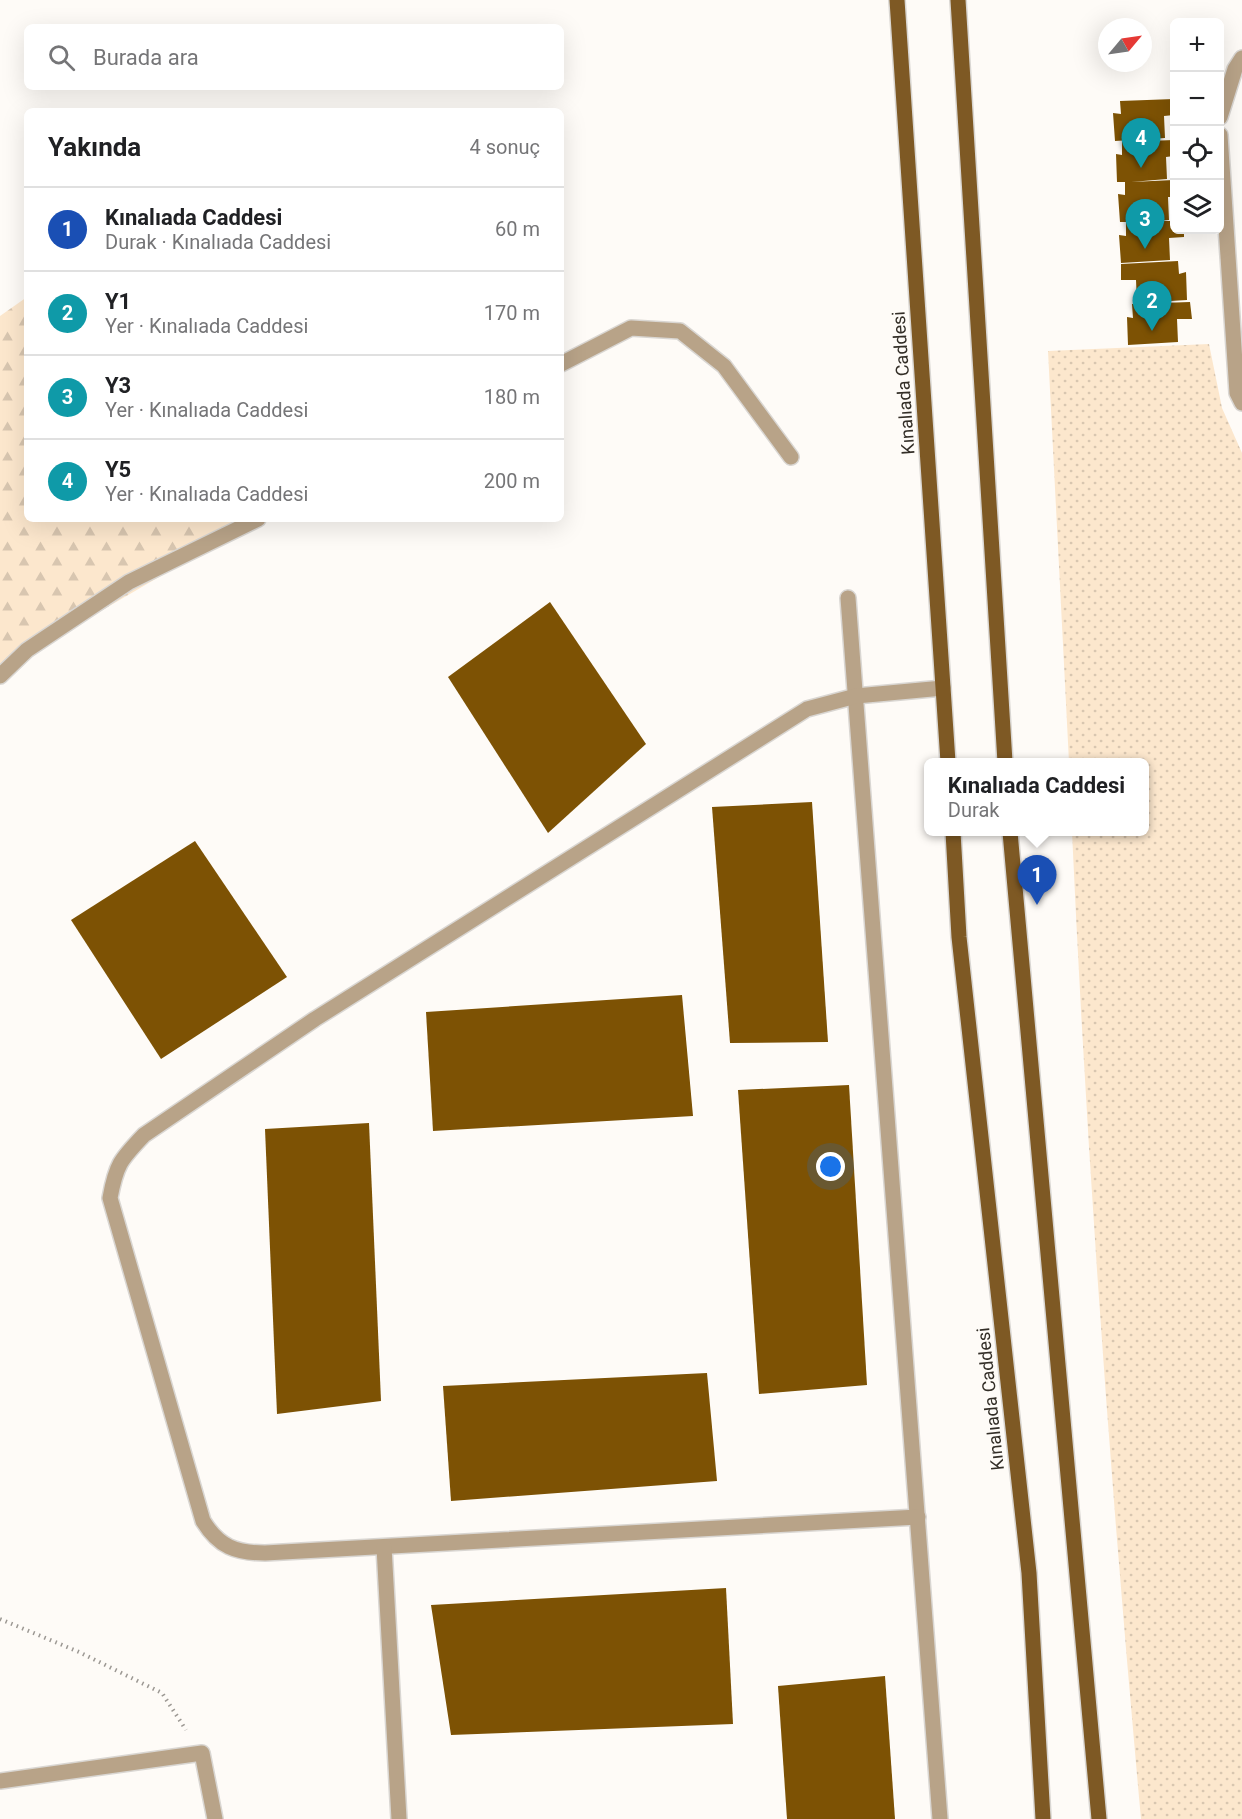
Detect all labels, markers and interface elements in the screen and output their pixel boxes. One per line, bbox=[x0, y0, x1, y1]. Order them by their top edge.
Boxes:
north arrow bbox=[1098, 18, 1152, 72]
map controls bbox=[1170, 18, 1224, 234]
button: + bbox=[1170, 18, 1224, 72]
search box bbox=[24, 24, 564, 90]
icon: search bbox=[45, 41, 78, 74]
text: Burada ara bbox=[93, 45, 199, 70]
button: − bbox=[1170, 72, 1224, 126]
pin: 4 bbox=[1122, 118, 1160, 168]
button: locate bbox=[1170, 126, 1224, 180]
text: Yakında bbox=[48, 132, 141, 162]
text: 4 sonuç bbox=[470, 135, 540, 159]
button: layers bbox=[1170, 180, 1224, 234]
pin: 3 bbox=[1126, 200, 1164, 249]
text: Kınalıada Caddesi bbox=[105, 205, 282, 230]
text: 1 bbox=[62, 217, 73, 241]
text: 60 m bbox=[495, 217, 540, 241]
text: Durak · Kınalıada Caddesi bbox=[105, 230, 331, 254]
pin: 2 bbox=[1132, 282, 1172, 331]
text: Y1 bbox=[105, 289, 131, 314]
text: 2 bbox=[62, 301, 73, 325]
text: 170 m bbox=[484, 301, 540, 325]
street label: Kınalıada Caddesi bbox=[888, 311, 918, 455]
text: Yer · Kınalıada Caddesi bbox=[105, 314, 308, 338]
text: Y3 bbox=[105, 373, 131, 398]
text: 3 bbox=[62, 385, 73, 409]
text: 180 m bbox=[484, 385, 540, 409]
text: Yer · Kınalıada Caddesi bbox=[105, 398, 308, 422]
text: Y5 bbox=[105, 457, 131, 482]
text: 4 bbox=[62, 469, 73, 493]
text: 200 m bbox=[484, 469, 540, 493]
text: Yer · Kınalıada Caddesi bbox=[105, 482, 308, 506]
popup bbox=[924, 758, 1149, 836]
text: Kınalıada Caddesi bbox=[948, 773, 1125, 798]
text: Durak bbox=[948, 798, 999, 822]
pin: 1 bbox=[1018, 856, 1056, 905]
your location bbox=[816, 1152, 845, 1181]
street label: Kınalıada Caddesi bbox=[972, 1327, 1008, 1471]

